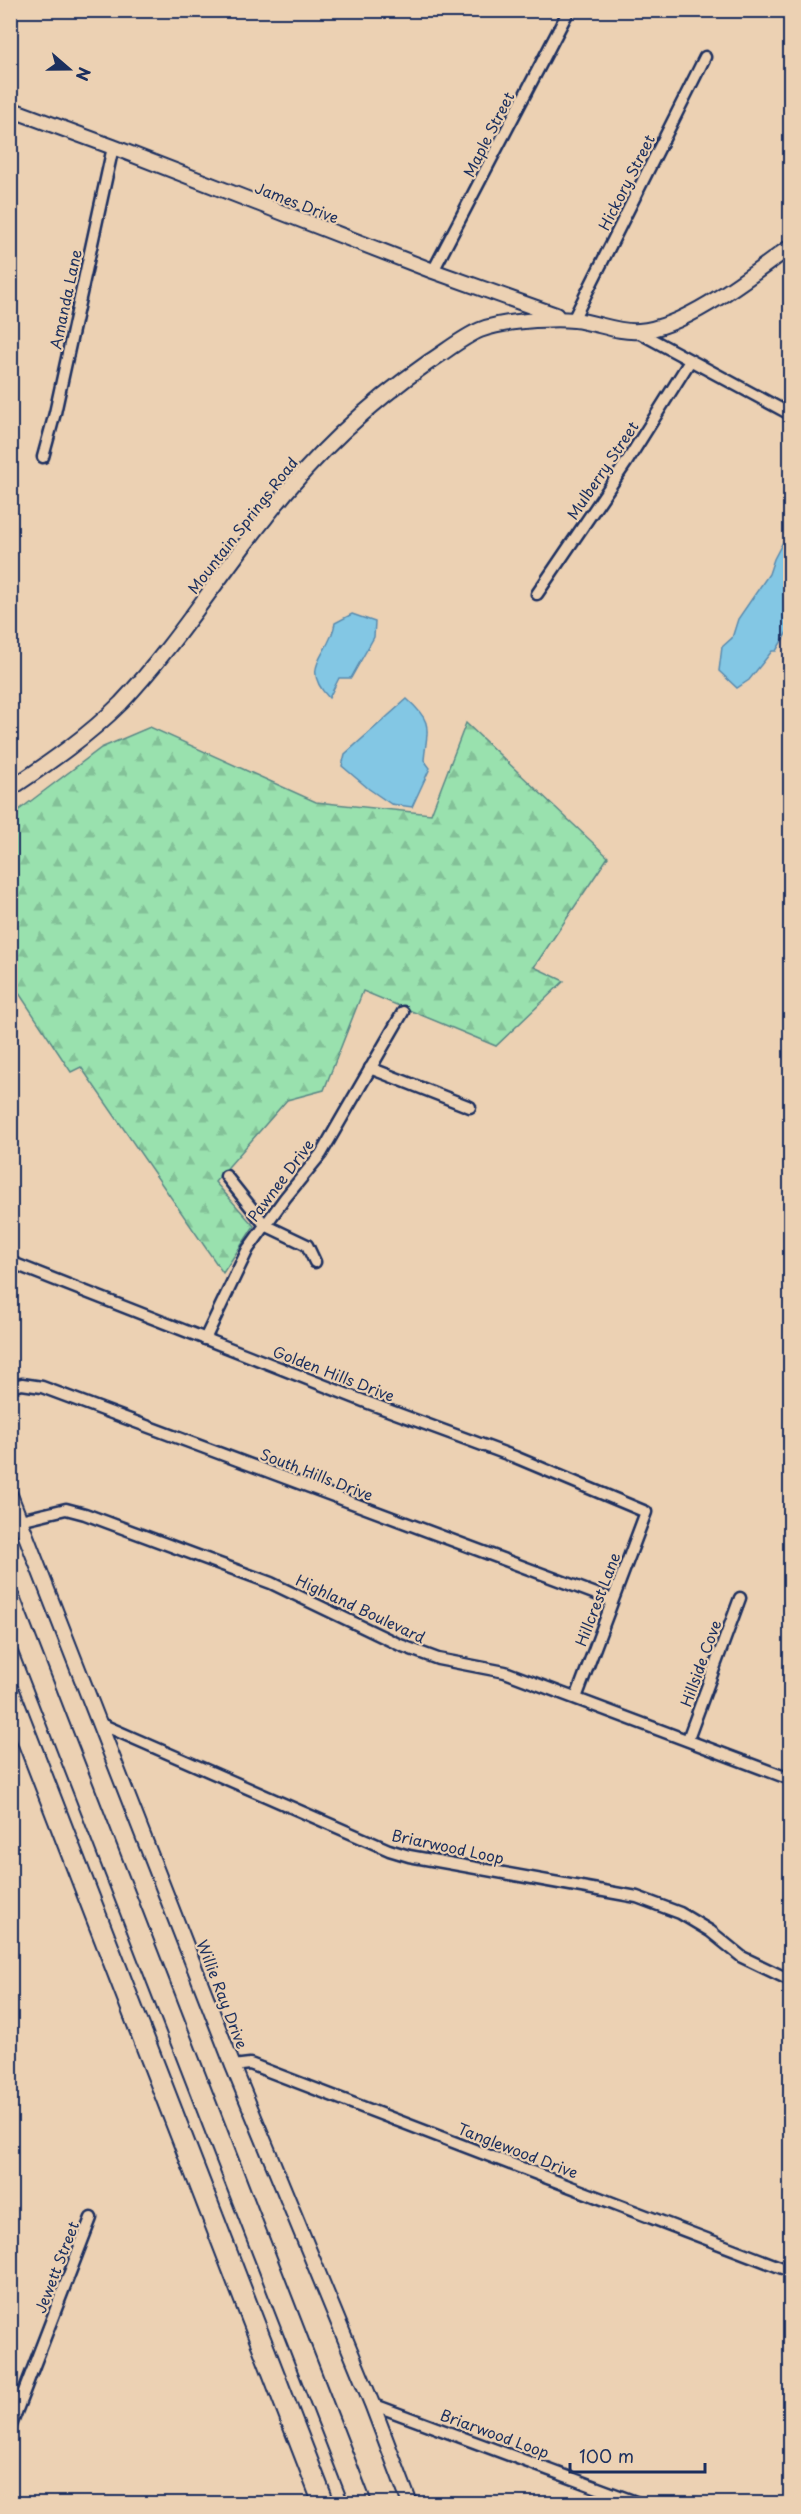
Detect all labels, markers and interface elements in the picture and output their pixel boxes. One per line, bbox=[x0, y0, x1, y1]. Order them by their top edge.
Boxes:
north arrow bbox=[39, 39, 99, 99]
text: N bbox=[71, 64, 97, 85]
street label: Maple Street bbox=[457, 87, 519, 181]
street label: Hickory Street bbox=[592, 130, 660, 234]
street label: James Drive bbox=[252, 175, 342, 229]
street label: Amanda Lane bbox=[43, 247, 87, 351]
street label: Mulberry Street bbox=[560, 416, 644, 524]
street label: Mountain Springs Road bbox=[181, 452, 303, 598]
street label: Pawnee Drive bbox=[241, 1134, 319, 1226]
street label: Golden Hills Drive bbox=[270, 1339, 398, 1407]
street label: South Hills Drive bbox=[257, 1442, 377, 1506]
street label: Hillcrest Lane bbox=[569, 1549, 625, 1649]
street label: Highland Boulevard bbox=[292, 1568, 430, 1648]
street label: Hillside Cove bbox=[674, 1616, 726, 1710]
street label: Briarwood Loop bbox=[390, 1823, 506, 1869]
street label: Willie Ray Drive bbox=[192, 1936, 254, 2052]
street label: Tanglewood Drive bbox=[454, 2116, 582, 2184]
street label: Jewett Street bbox=[28, 2218, 84, 2316]
street label: Briarwood Loop bbox=[437, 2403, 553, 2463]
scale bar bbox=[570, 2436, 705, 2474]
text: 100 m bbox=[579, 2442, 634, 2469]

